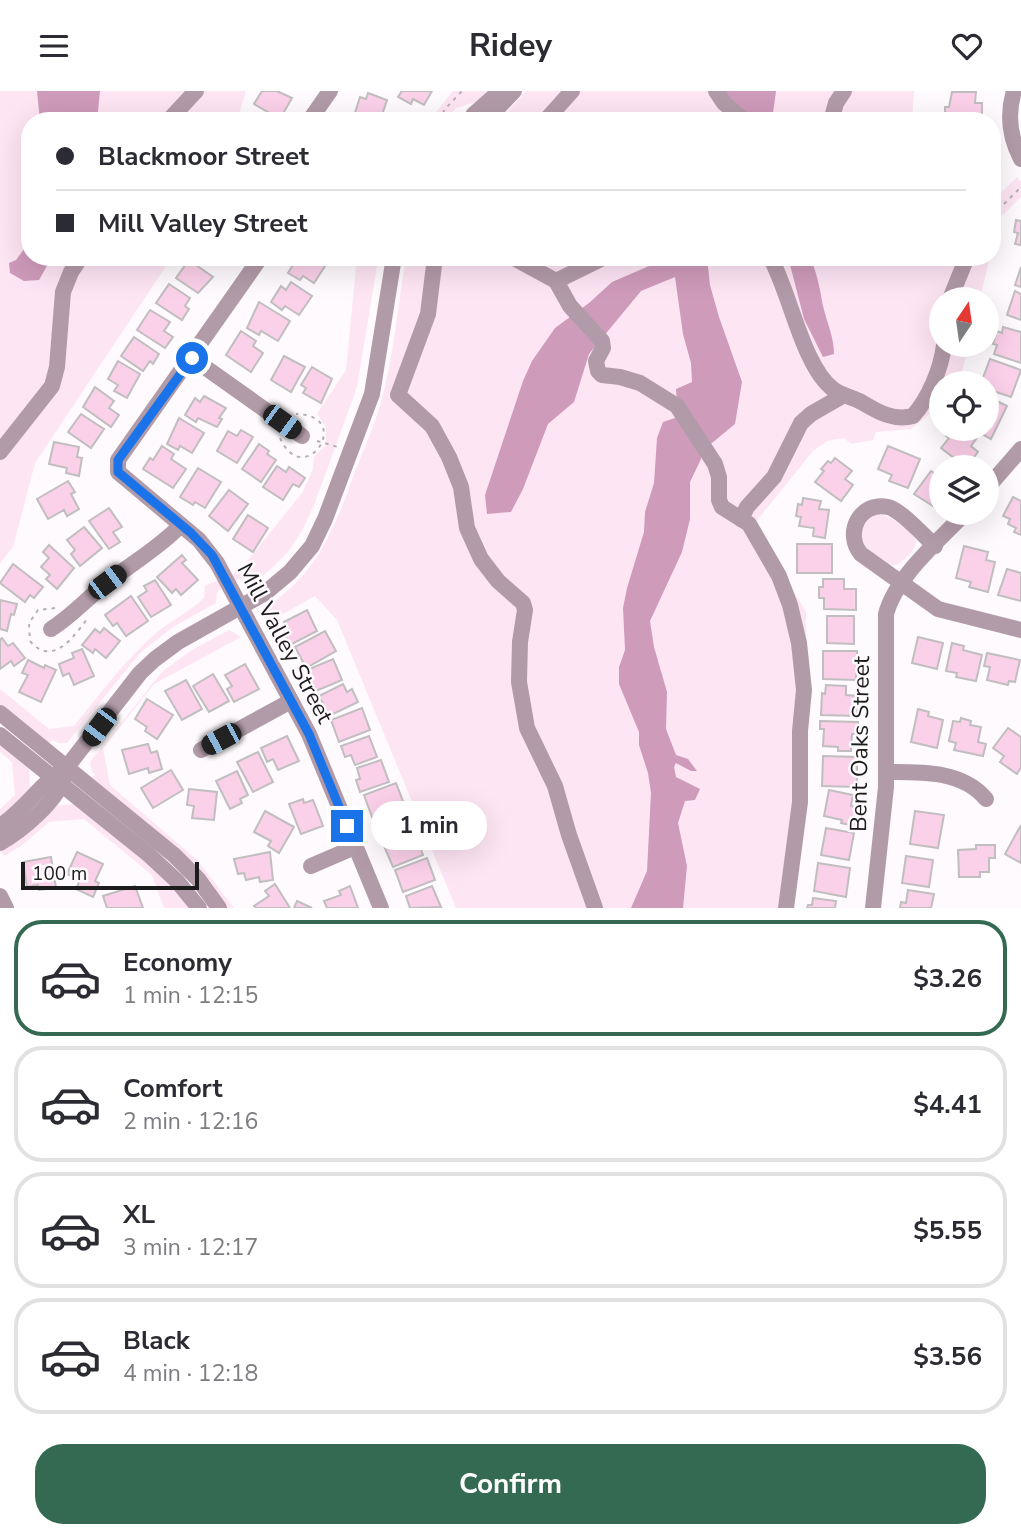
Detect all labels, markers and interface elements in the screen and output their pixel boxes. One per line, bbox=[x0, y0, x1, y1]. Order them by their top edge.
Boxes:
text: Ridey bbox=[469, 24, 552, 67]
icon: menu bbox=[35, 27, 73, 65]
icon: heart bbox=[948, 27, 986, 65]
text: Blackmoor Street bbox=[98, 139, 309, 174]
text: Mill Valley Street bbox=[98, 206, 307, 241]
north arrow bbox=[929, 287, 999, 357]
map controls bbox=[929, 287, 999, 525]
route start bbox=[176, 342, 208, 374]
button: locate bbox=[929, 371, 999, 441]
car bbox=[259, 401, 306, 443]
button: layers bbox=[929, 455, 999, 525]
street label: Mill Valley Street bbox=[230, 557, 341, 729]
car bbox=[84, 561, 131, 603]
street label: Bent Oaks Street bbox=[843, 655, 877, 832]
car bbox=[78, 704, 121, 750]
car bbox=[198, 720, 245, 758]
callout: 1 min bbox=[372, 801, 487, 851]
route end bbox=[331, 810, 363, 842]
text: 1 min bbox=[399, 810, 459, 841]
scale bar bbox=[21, 859, 200, 891]
text: 100 m bbox=[32, 861, 87, 887]
text: Economy bbox=[123, 945, 232, 980]
icon: car bbox=[39, 947, 102, 1010]
text: $3.26 bbox=[913, 961, 982, 996]
text: 1 min · 12:15 bbox=[123, 980, 258, 1011]
text: Comfort bbox=[123, 1071, 223, 1106]
icon: car bbox=[39, 1073, 102, 1136]
text: $4.41 bbox=[913, 1087, 982, 1122]
text: 2 min · 12:16 bbox=[123, 1106, 258, 1137]
text: XL bbox=[123, 1197, 155, 1232]
icon: car bbox=[39, 1199, 102, 1262]
text: $5.55 bbox=[913, 1213, 982, 1248]
text: 3 min · 12:17 bbox=[123, 1232, 258, 1263]
text: Black bbox=[123, 1323, 190, 1358]
icon: car bbox=[39, 1325, 102, 1388]
text: $3.56 bbox=[913, 1339, 982, 1374]
text: 4 min · 12:18 bbox=[123, 1358, 258, 1389]
button: Confirm bbox=[35, 1444, 986, 1524]

